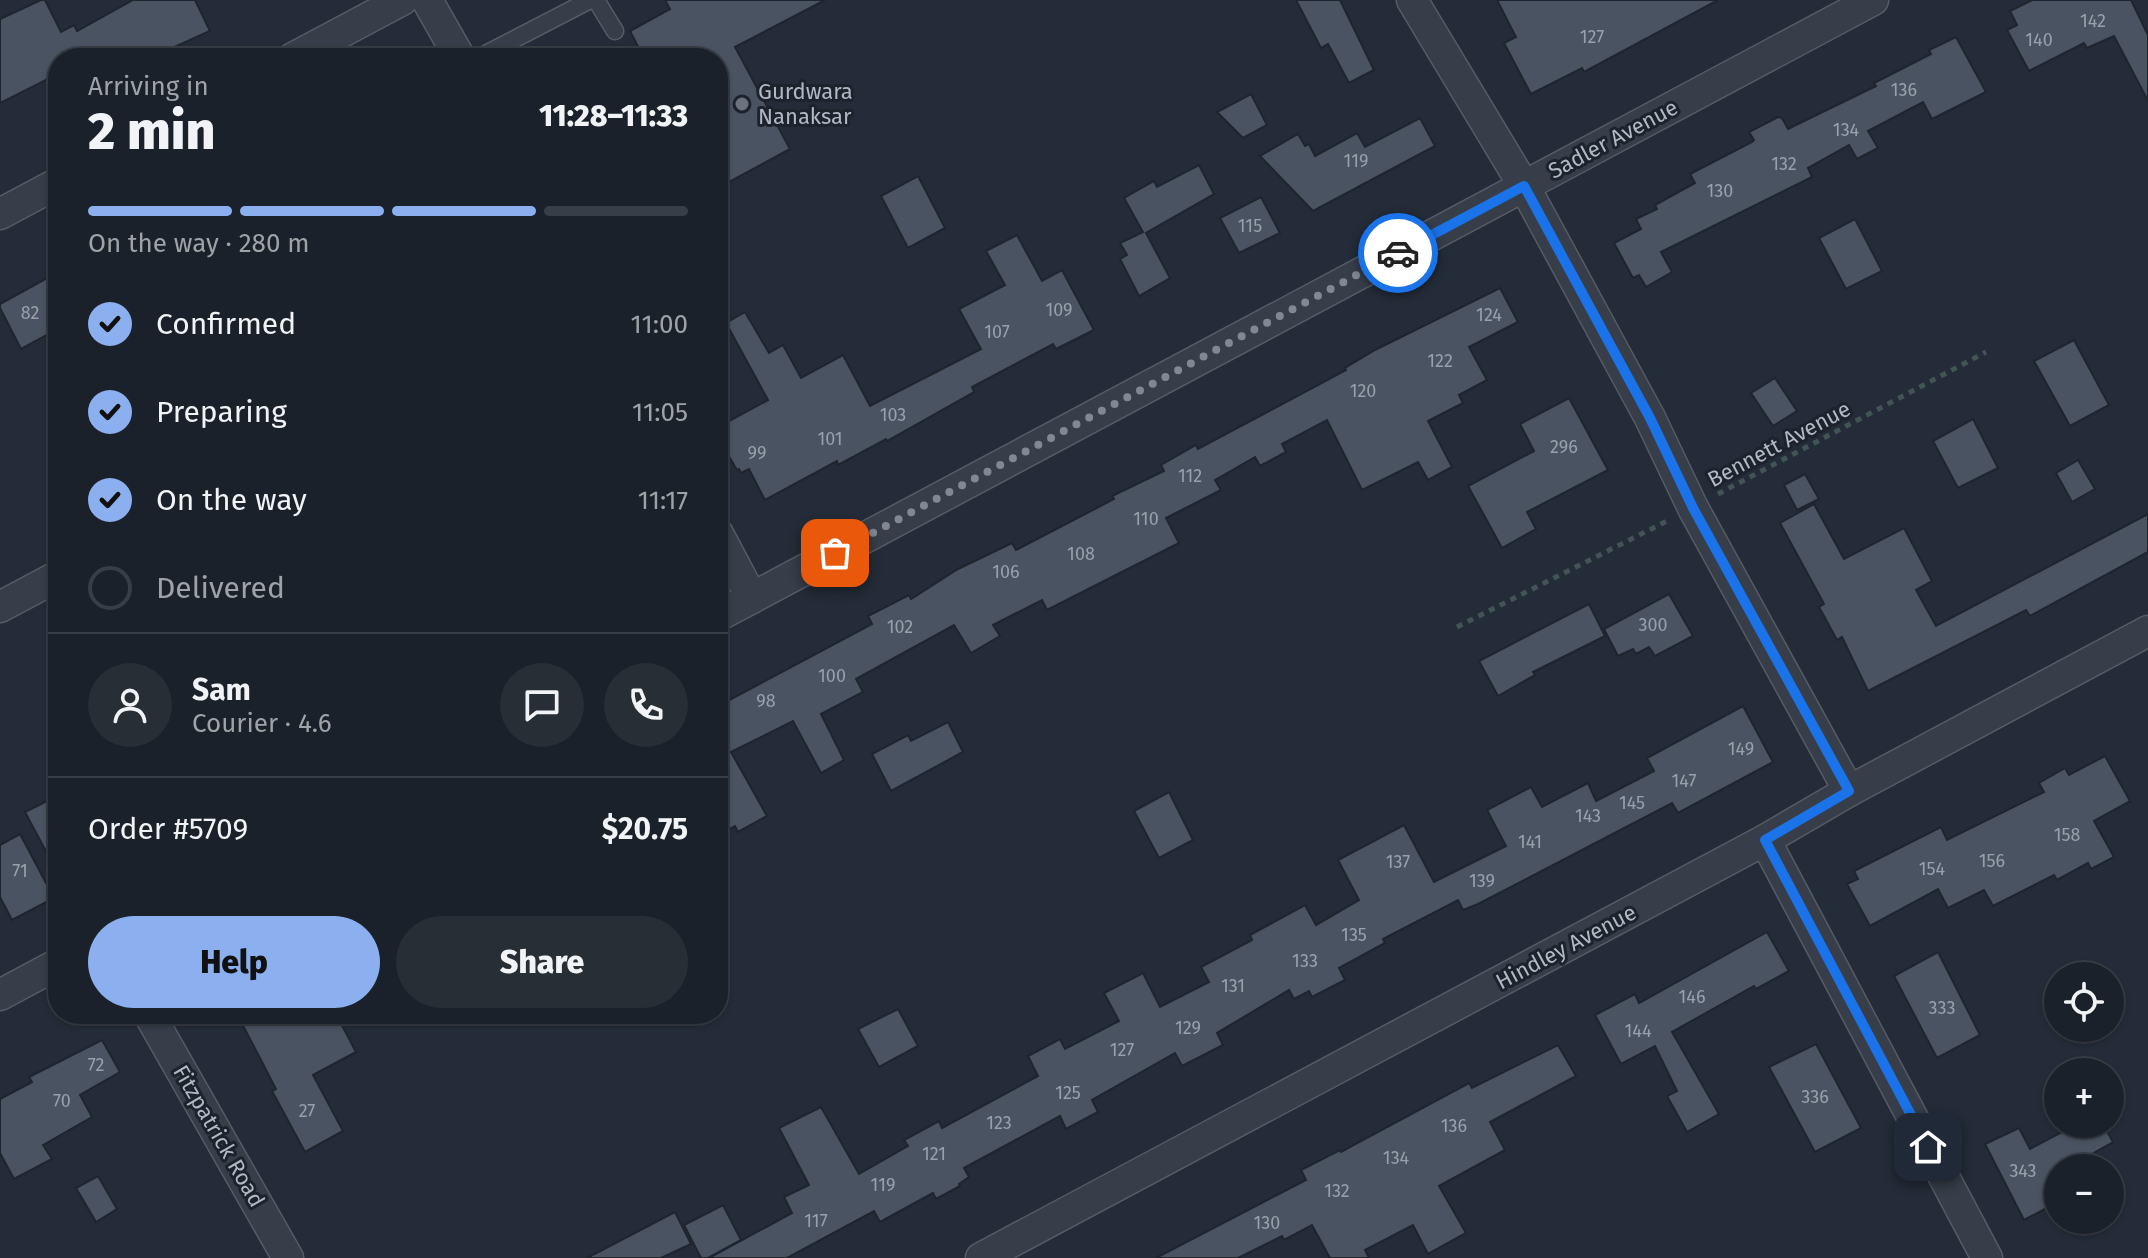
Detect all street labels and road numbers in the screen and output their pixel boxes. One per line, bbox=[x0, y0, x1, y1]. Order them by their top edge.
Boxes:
street label: Sadler Avenue bbox=[1544, 94, 1682, 184]
street label: Bennett Avenue bbox=[1703, 395, 1855, 493]
street label: Hindley Avenue bbox=[1491, 899, 1641, 995]
street label: Fitzpatrick Road bbox=[167, 1060, 271, 1212]

